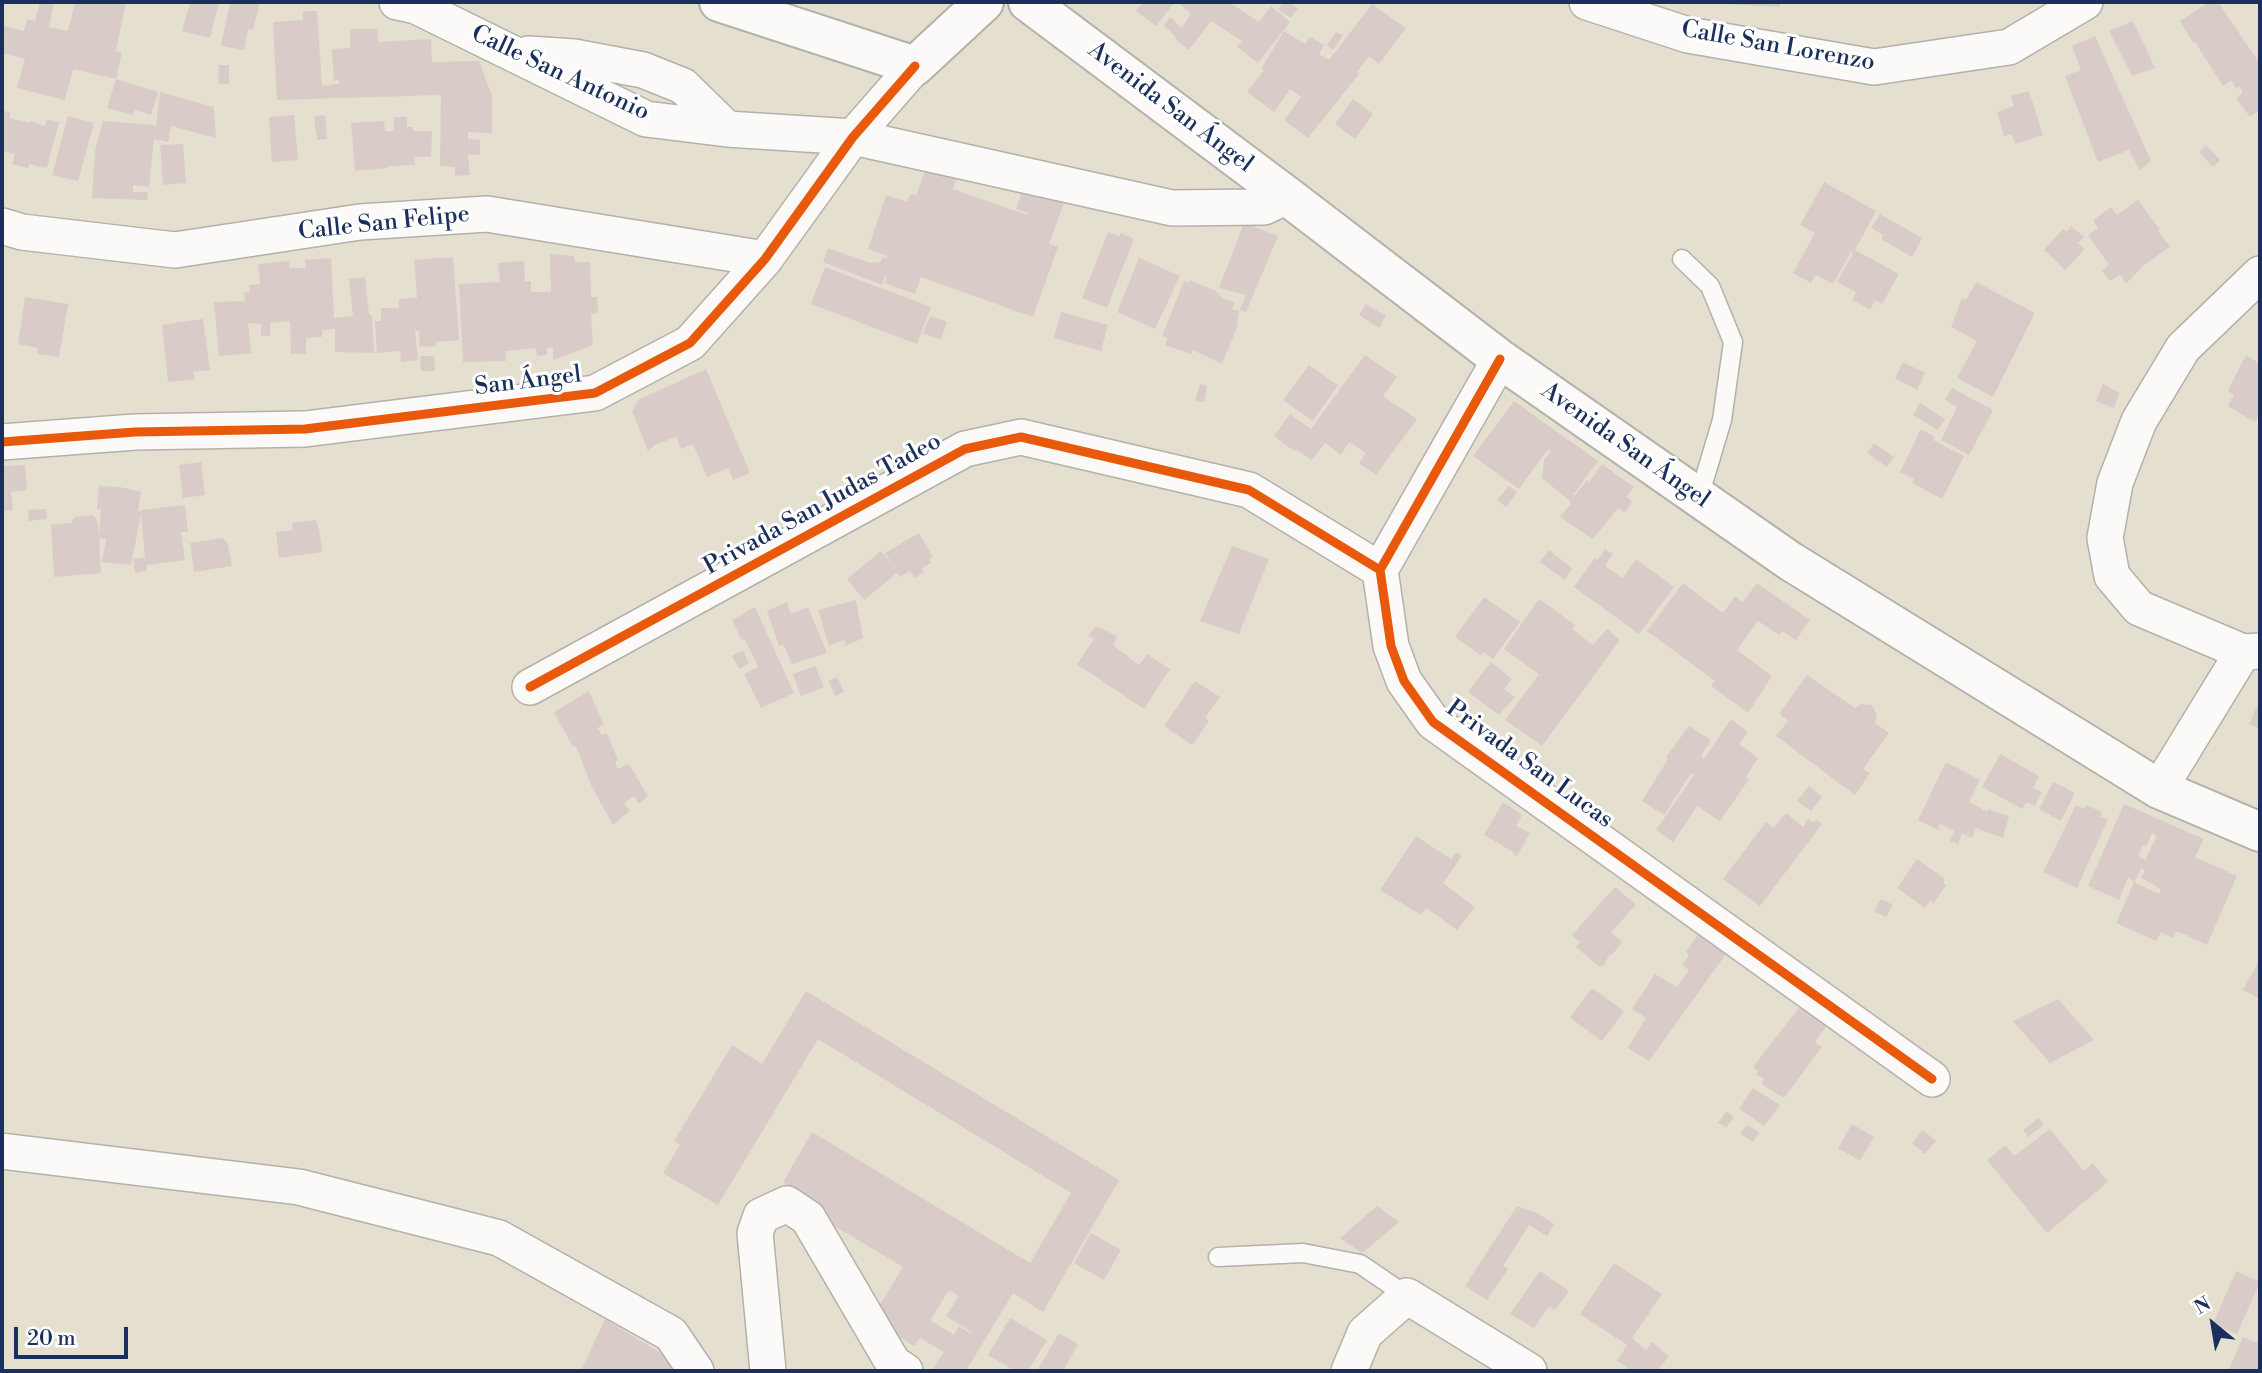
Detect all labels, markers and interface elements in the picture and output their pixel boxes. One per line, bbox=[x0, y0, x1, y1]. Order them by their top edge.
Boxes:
street label: Calle San Lorenzo bbox=[1679, 16, 1877, 78]
street label: Calle San Antonio bbox=[466, 20, 654, 128]
street label: Avenida San Ángel bbox=[1082, 37, 1258, 179]
street label: Calle San Felipe bbox=[297, 201, 471, 247]
street label: San Ángel bbox=[473, 361, 583, 403]
street label: Avenida San Ángel bbox=[1535, 377, 1715, 515]
street label: Privada San Judas Tadeo bbox=[699, 428, 947, 582]
street label: Privada San Lucas bbox=[1440, 695, 1618, 835]
north arrow bbox=[2178, 1289, 2248, 1359]
text: N bbox=[2190, 1292, 2215, 1320]
scale bar bbox=[18, 1314, 131, 1358]
text: 20 m bbox=[27, 1326, 76, 1352]

